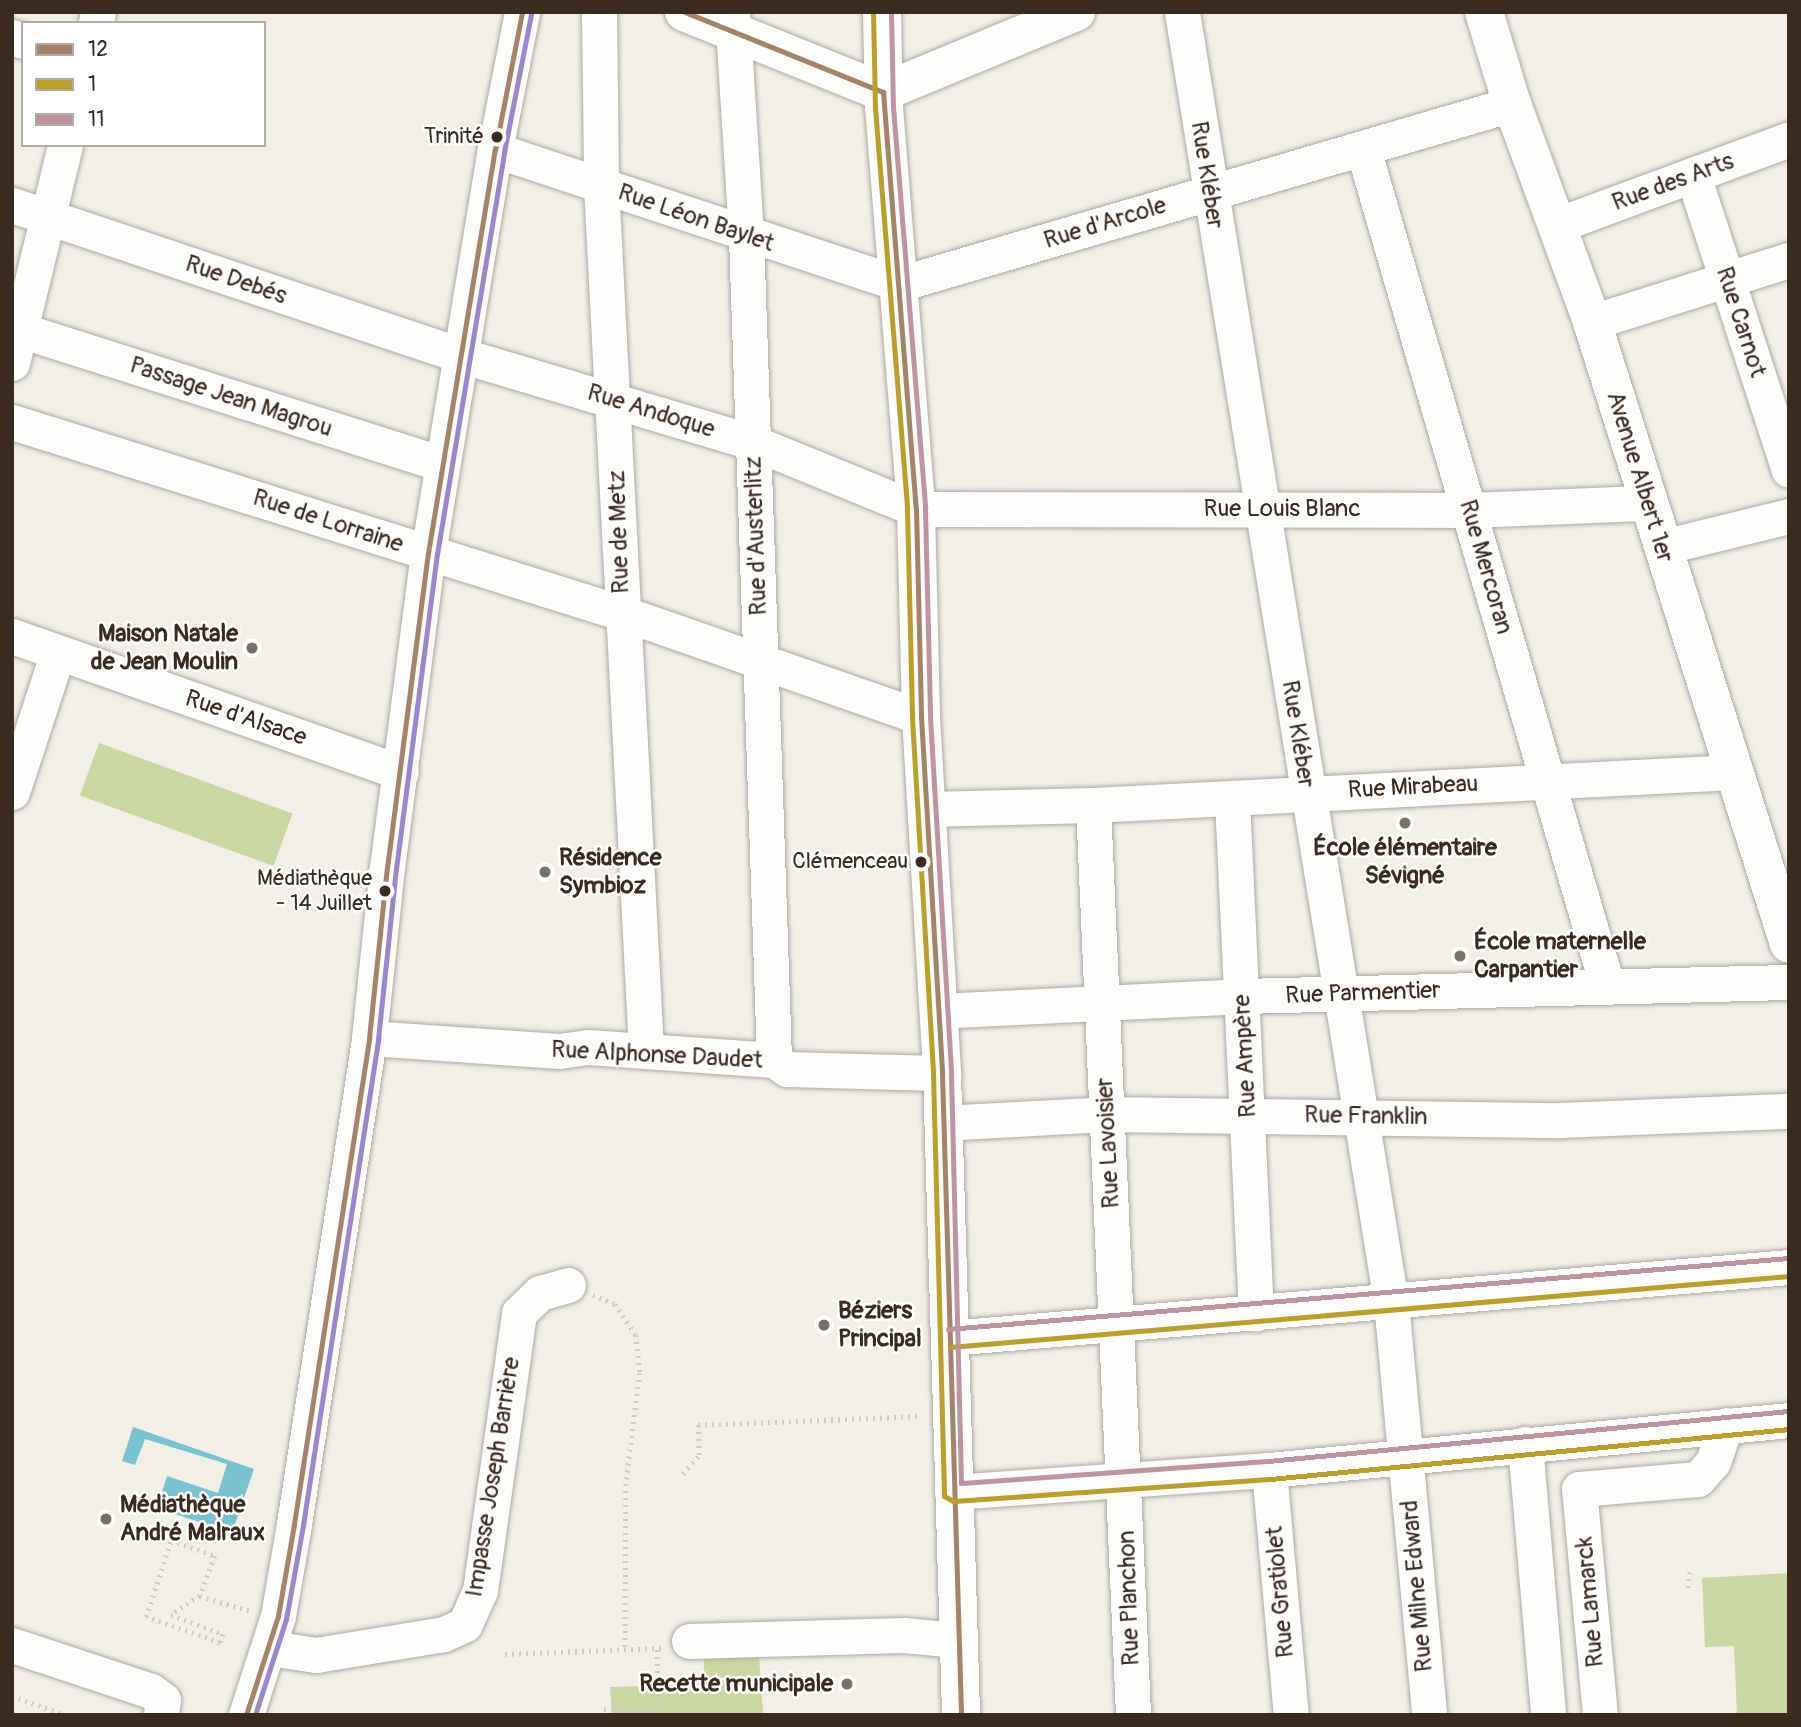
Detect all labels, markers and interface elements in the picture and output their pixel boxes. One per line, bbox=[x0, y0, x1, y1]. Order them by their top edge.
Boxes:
legend bbox=[21, 21, 266, 147]
text: 12 bbox=[88, 36, 108, 63]
text: 1 bbox=[88, 71, 96, 98]
text: 11 bbox=[88, 106, 104, 133]
street label: Rue Kléber bbox=[1184, 119, 1230, 231]
place label: Trinité bbox=[424, 124, 484, 150]
marker: Trinité bbox=[490, 130, 504, 144]
street label: Rue des Arts bbox=[1608, 147, 1738, 217]
street label: Rue Léon Baylet bbox=[614, 178, 778, 258]
street label: Rue d'Arcole bbox=[1040, 191, 1170, 255]
street label: Rue Debés bbox=[182, 249, 290, 311]
street label: Rue Carnot bbox=[1710, 263, 1772, 381]
street label: Passage Jean Magrou bbox=[126, 351, 336, 443]
street label: Rue Andoque bbox=[584, 378, 718, 444]
street label: Avenue Albert 1er bbox=[1600, 388, 1680, 566]
street label: Rue d'Austerlitz bbox=[739, 456, 773, 616]
street label: Rue de Metz bbox=[602, 470, 636, 594]
street label: Rue de Lorraine bbox=[249, 483, 407, 559]
street label: Rue Louis Blanc bbox=[1203, 495, 1361, 523]
street label: Rue Mercoran bbox=[1453, 497, 1519, 637]
place label: Maison Natale de Jean Moulin bbox=[91, 620, 238, 676]
marker: Maison Natale de Jean Moulin bbox=[244, 640, 260, 656]
street label: Rue Kléber bbox=[1275, 678, 1321, 790]
street label: Rue d'Alsace bbox=[181, 684, 311, 752]
street label: Rue Mirabeau bbox=[1347, 769, 1479, 805]
marker: École élémentaire Sévigné bbox=[1397, 815, 1413, 831]
place label: École élémentaire Sévigné bbox=[1313, 834, 1497, 890]
place label: Résidence Symbioz bbox=[559, 844, 662, 900]
place label: Clémenceau bbox=[792, 849, 908, 875]
marker: Clémenceau bbox=[914, 855, 928, 869]
marker: Résidence Symbioz bbox=[537, 864, 553, 880]
place label: Médiathèque - 14 Juillet bbox=[257, 865, 372, 917]
marker: Médiathèque - 14 Juillet bbox=[378, 884, 392, 898]
place label: École maternelle Carpantier bbox=[1474, 928, 1646, 984]
marker: École maternelle Carpantier bbox=[1452, 948, 1468, 964]
street label: Rue Parmentier bbox=[1285, 976, 1441, 1010]
street label: Rue Ampère bbox=[1227, 994, 1263, 1118]
street label: Rue Alphonse Daudet bbox=[551, 1035, 763, 1075]
street label: Rue Lavoisier bbox=[1090, 1077, 1126, 1209]
street label: Rue Franklin bbox=[1304, 1101, 1428, 1131]
place label: Béziers Principal bbox=[838, 1297, 922, 1353]
marker: Béziers Principal bbox=[816, 1317, 832, 1333]
street label: Impasse Joseph Barrière bbox=[460, 1355, 526, 1599]
place label: Médiathèque André Malraux bbox=[120, 1491, 265, 1547]
street label: Rue Milne Edward bbox=[1395, 1499, 1439, 1673]
marker: Médiathèque André Malraux bbox=[98, 1511, 114, 1527]
street label: Rue Gratiolet bbox=[1260, 1525, 1300, 1659]
street label: Rue Planchon bbox=[1112, 1530, 1146, 1666]
street label: Rue Lamarck bbox=[1570, 1536, 1610, 1668]
place label: Recette municipale bbox=[639, 1670, 833, 1698]
marker: Recette municipale bbox=[839, 1676, 855, 1692]

